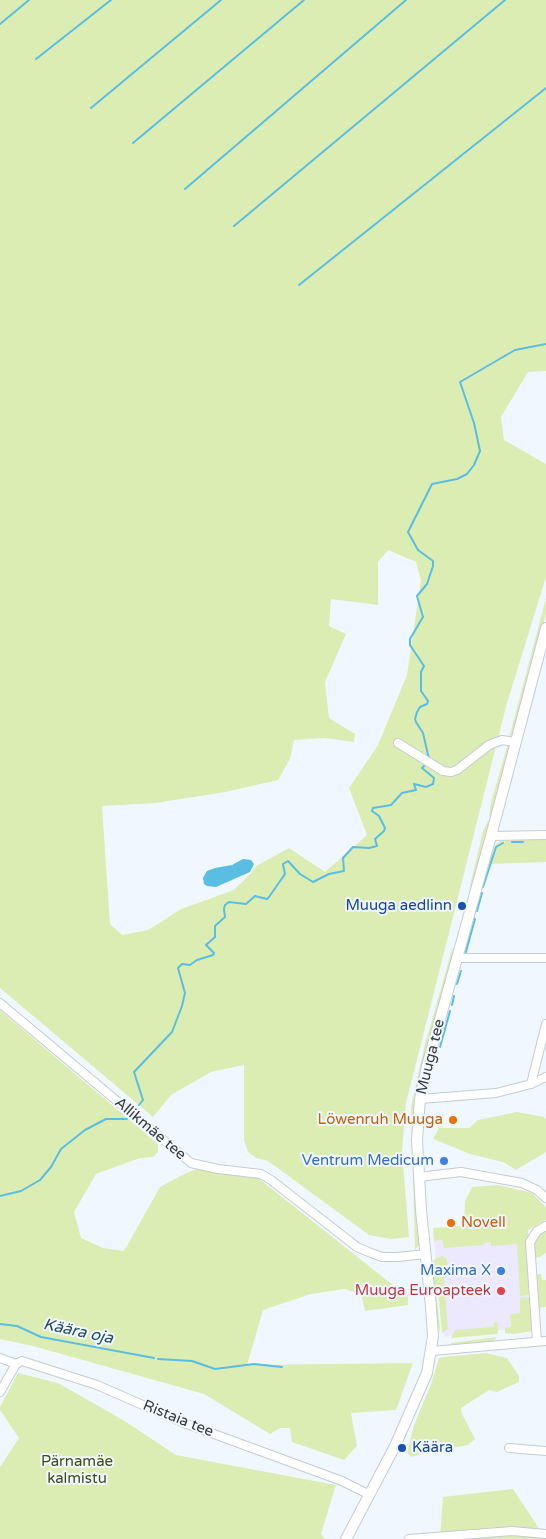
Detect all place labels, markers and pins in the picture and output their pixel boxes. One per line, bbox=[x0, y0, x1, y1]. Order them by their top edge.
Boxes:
place label: Muuga aedlinn bbox=[346, 897, 452, 915]
marker: Muuga aedlinn bbox=[456, 900, 468, 912]
place label: Löwenruh Muuga bbox=[318, 1111, 443, 1129]
marker: Löwenruh Muuga bbox=[447, 1114, 459, 1126]
place label: Ventrum Medicum bbox=[302, 1152, 434, 1170]
marker: Ventrum Medicum bbox=[438, 1155, 450, 1167]
place label: Novell bbox=[461, 1214, 506, 1232]
marker: Novell bbox=[445, 1217, 457, 1229]
place label: Maxima X bbox=[420, 1262, 491, 1280]
marker: Maxima X bbox=[495, 1265, 507, 1277]
place label: Muuga Euroapteek bbox=[355, 1282, 491, 1300]
marker: Muuga Euroapteek bbox=[495, 1285, 507, 1297]
place label: Käära bbox=[412, 1439, 453, 1457]
marker: Käära bbox=[396, 1442, 408, 1454]

